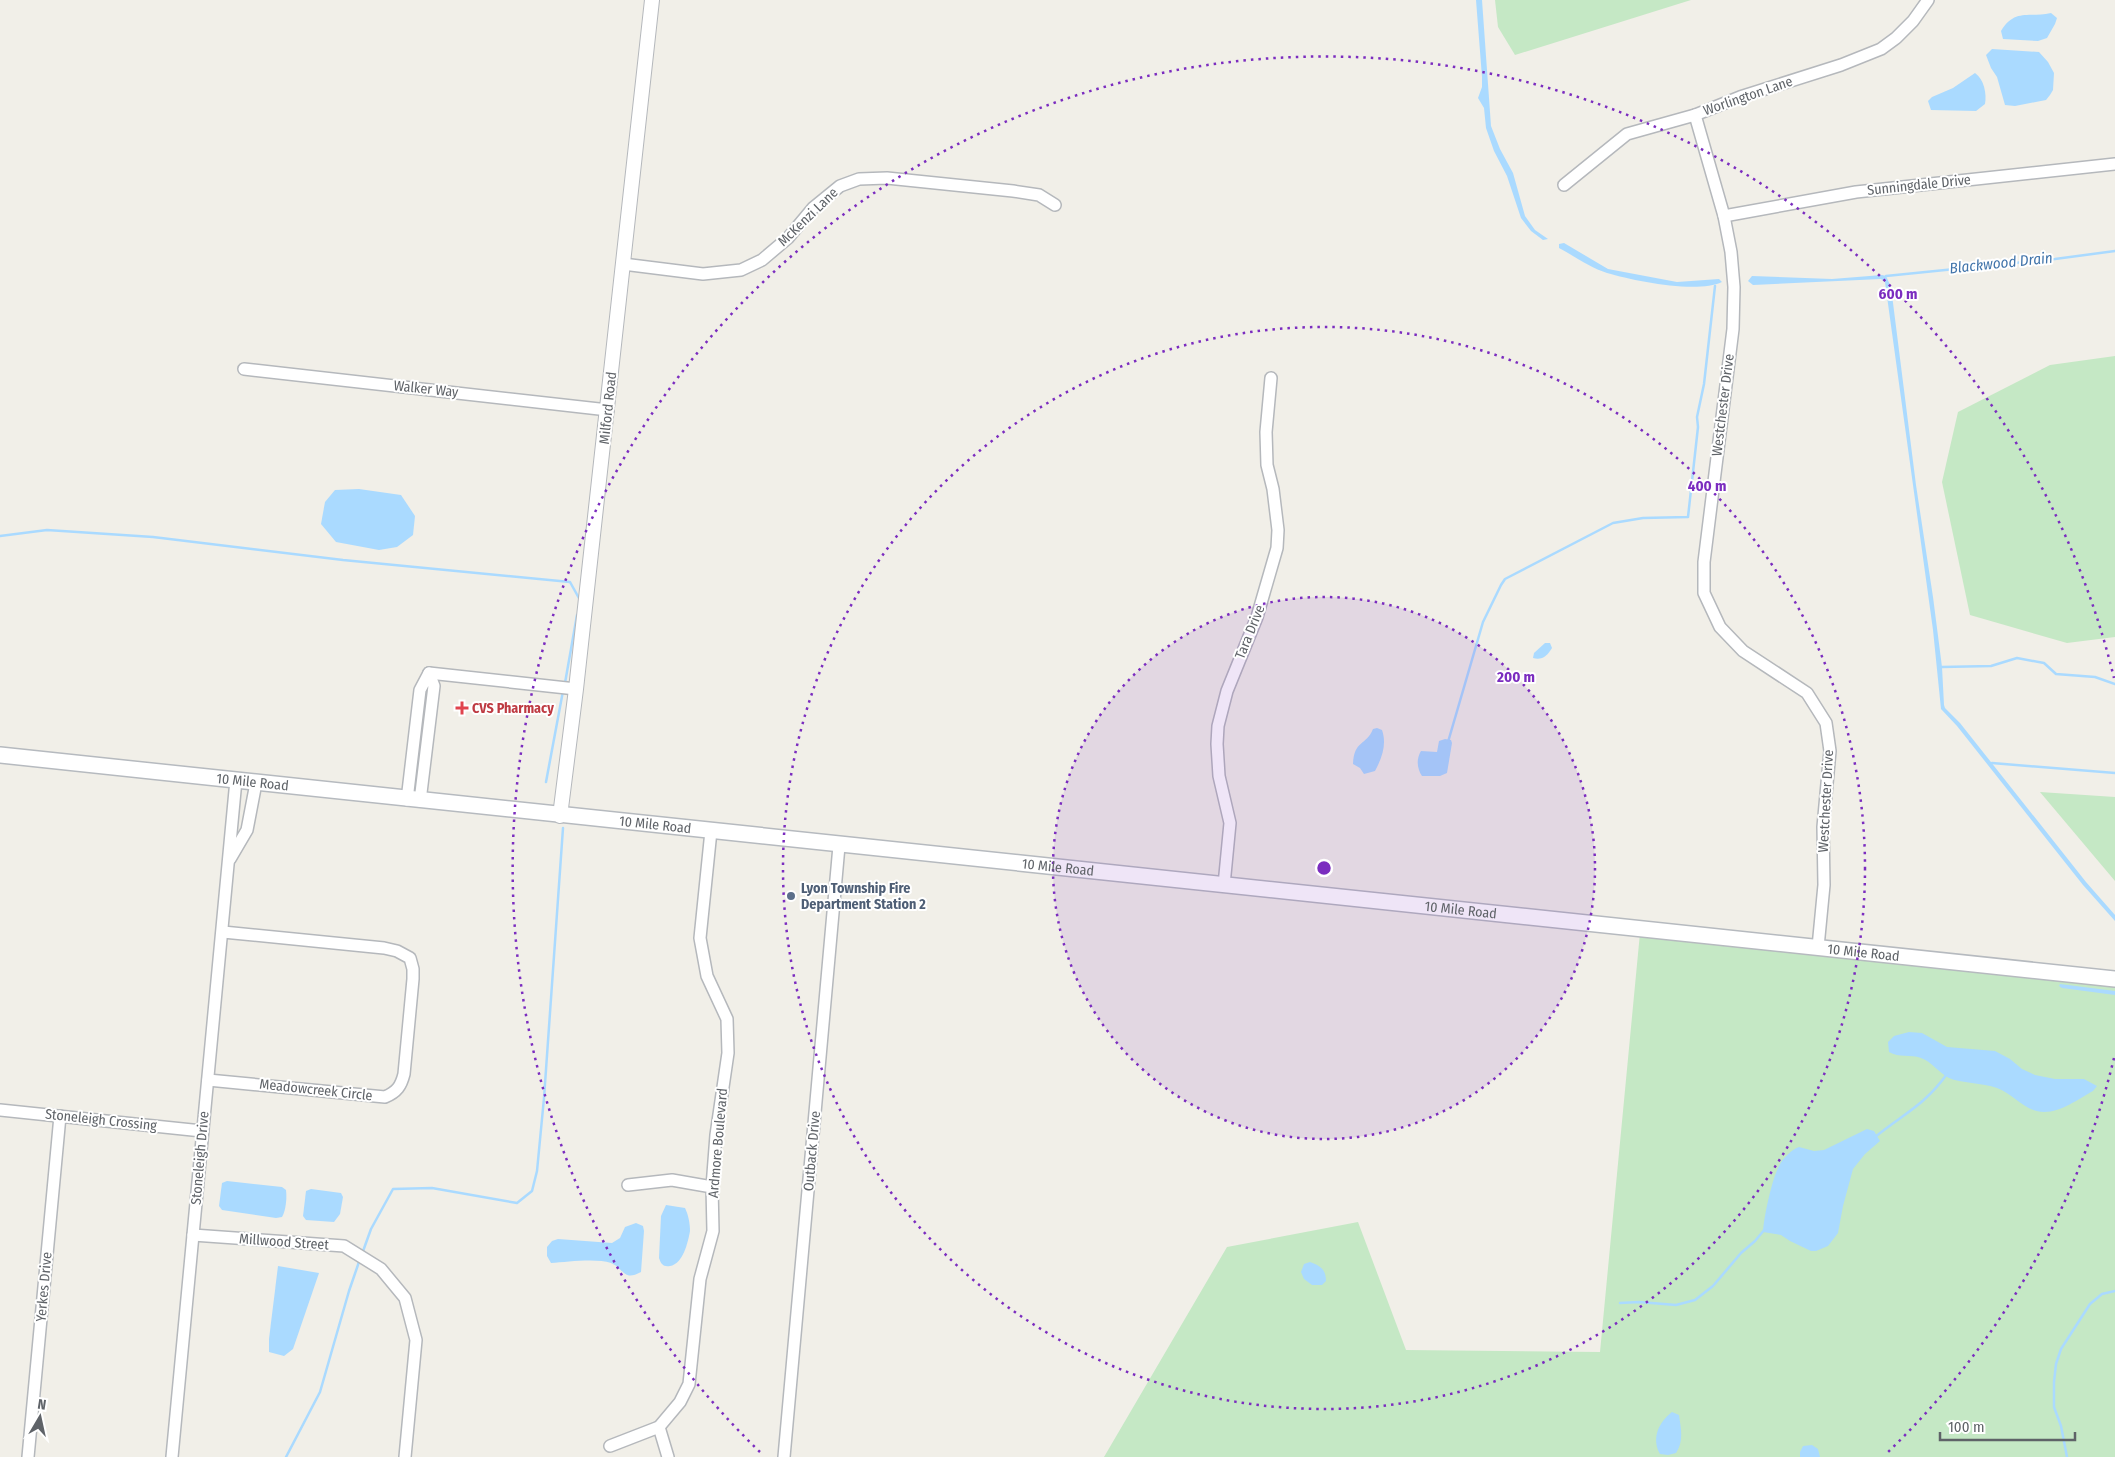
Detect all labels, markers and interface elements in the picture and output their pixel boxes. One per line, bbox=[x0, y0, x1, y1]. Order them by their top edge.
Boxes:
street label: Worlington Lane bbox=[1701, 73, 1795, 119]
street label: Sunningdale Drive bbox=[1866, 171, 1972, 199]
street label: McKenzi Lane bbox=[774, 184, 842, 250]
water label: Blackwood Drain bbox=[1949, 249, 2053, 277]
text: 600 m bbox=[1879, 285, 1917, 303]
street label: Westchester Drive bbox=[1708, 353, 1738, 457]
street label: Milford Road bbox=[596, 371, 620, 445]
street label: Walker Way bbox=[393, 377, 460, 401]
text: 400 m bbox=[1688, 477, 1726, 495]
street label: Tara Drive bbox=[1231, 602, 1269, 662]
text: 200 m bbox=[1496, 668, 1535, 686]
place label: CVS Pharmacy bbox=[472, 700, 554, 717]
marker: CVS Pharmacy bbox=[456, 702, 468, 714]
street label: Westchester Drive bbox=[1815, 749, 1837, 853]
street label: 10 Mile Road bbox=[216, 769, 290, 794]
street label: 10 Mile Road bbox=[618, 812, 692, 837]
street label: 10 Mile Road bbox=[1021, 855, 1095, 879]
centre of rings bbox=[1315, 859, 1333, 877]
place label: Lyon Township Fire Department Station 2 bbox=[801, 880, 926, 913]
marker: Lyon Township Fire Department Station 2 bbox=[785, 890, 797, 902]
street label: 10 Mile Road bbox=[1424, 897, 1498, 922]
street label: 10 Mile Road bbox=[1827, 940, 1901, 965]
street label: Meadowcreek Circle bbox=[259, 1076, 373, 1104]
street label: Ardmore Boulevard bbox=[705, 1088, 731, 1198]
street label: Stoneleigh Crossing bbox=[44, 1106, 158, 1134]
street label: Stoneleigh Drive bbox=[187, 1110, 213, 1206]
street label: Outback Drive bbox=[800, 1110, 824, 1192]
street label: Millwood Street bbox=[239, 1230, 330, 1254]
street label: Yerkes Drive bbox=[32, 1251, 56, 1323]
north arrow bbox=[15, 1392, 65, 1442]
text: N bbox=[36, 1396, 47, 1414]
scale bar bbox=[1940, 1410, 2075, 1442]
text: 100 m bbox=[1948, 1418, 1985, 1436]

